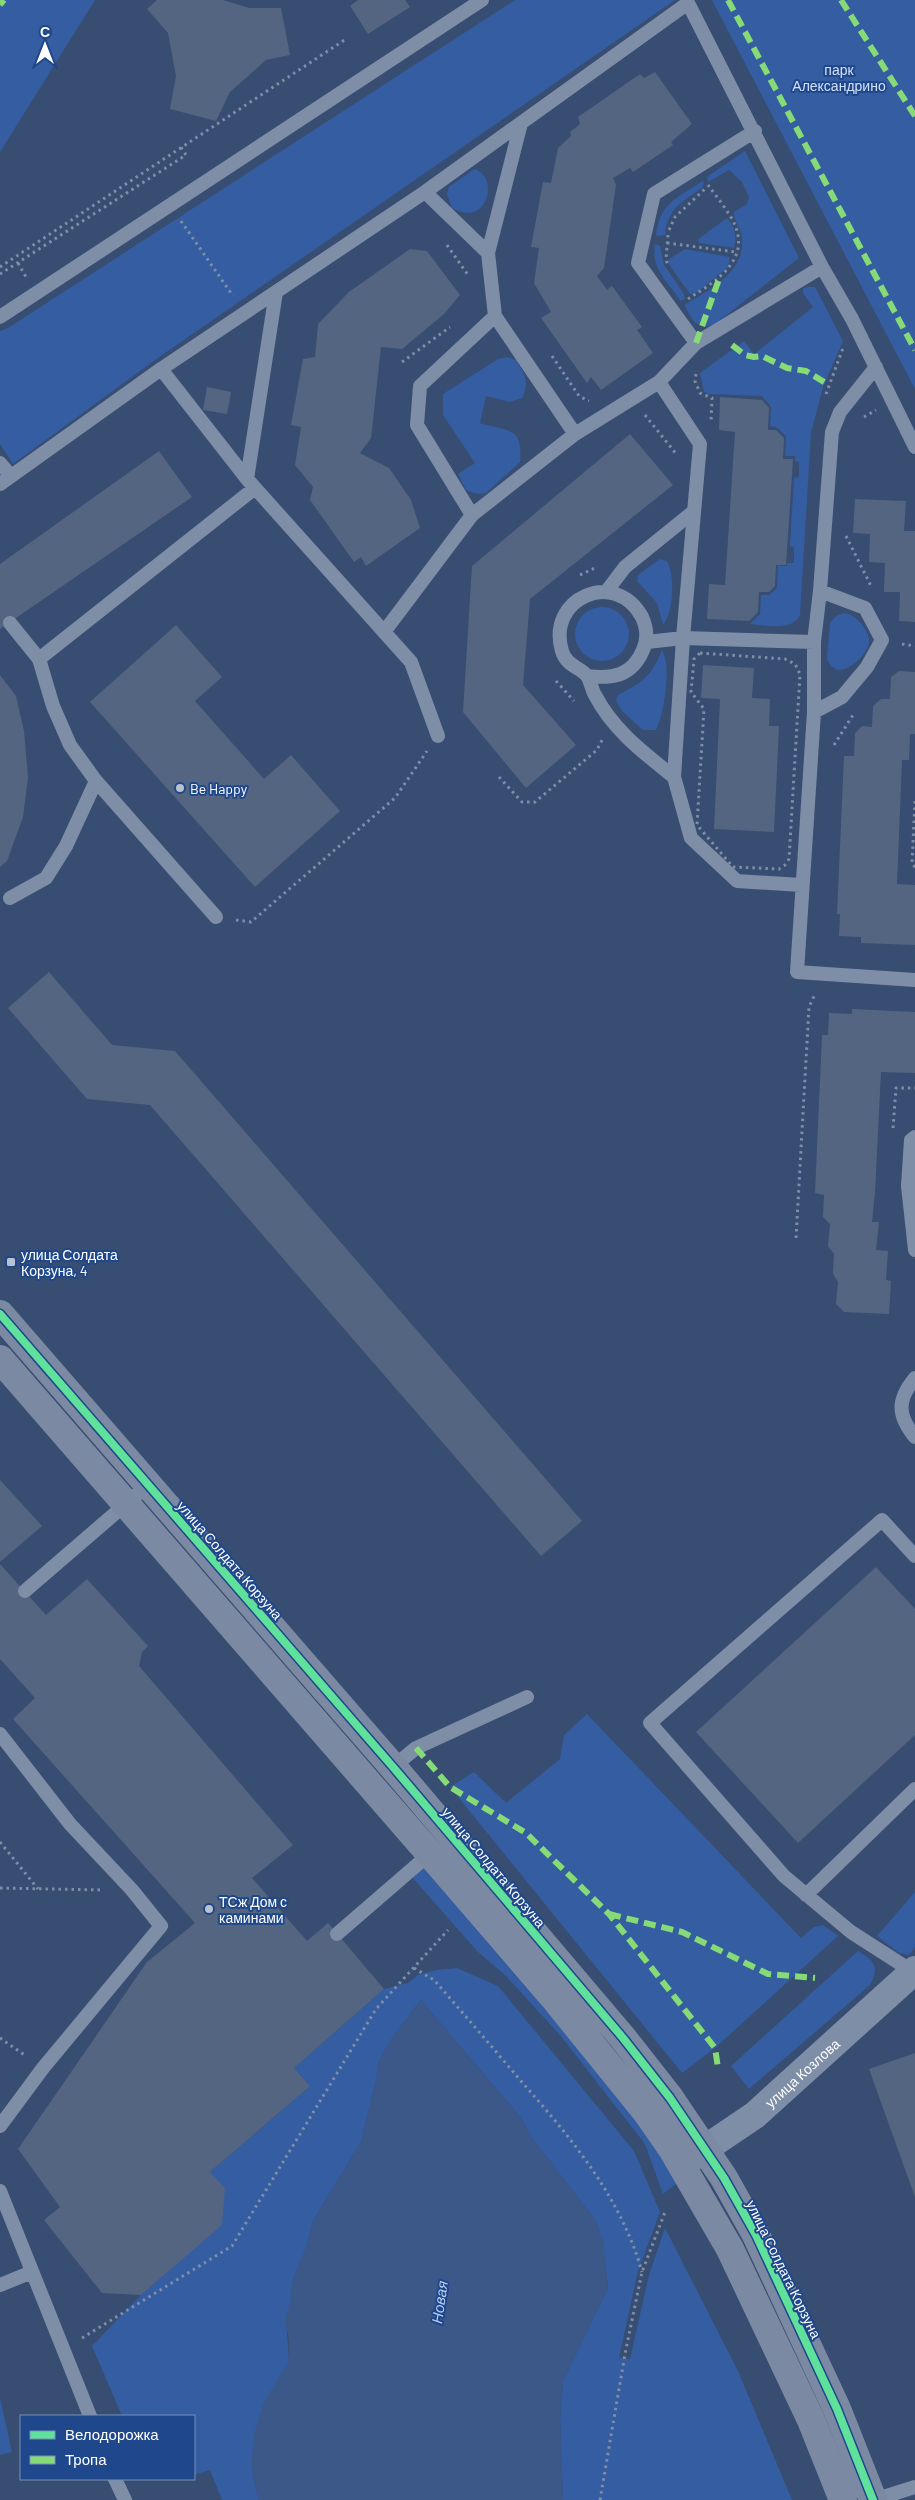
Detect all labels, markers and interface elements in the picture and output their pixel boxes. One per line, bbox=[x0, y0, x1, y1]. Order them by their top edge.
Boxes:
north arrow bbox=[20, 20, 70, 70]
text: С bbox=[40, 23, 50, 40]
park label: парк Александрино bbox=[792, 61, 886, 94]
place label: Be Happy bbox=[190, 780, 248, 797]
marker: Be Happy bbox=[174, 782, 186, 794]
place label: улица Солдата Корзуна, 4 bbox=[21, 1246, 118, 1279]
marker: улица Солдата Корзуна, 4 bbox=[5, 1256, 17, 1268]
street label: улица Солдата Корзуна bbox=[174, 1497, 286, 1623]
street label: улица Солдата Корзуна bbox=[439, 1803, 549, 1931]
place label: ТСж Дом с каминами bbox=[219, 1893, 287, 1926]
marker: ТСж Дом с каминами bbox=[203, 1903, 215, 1915]
street label: улица Козлова bbox=[761, 2034, 843, 2111]
street label: улица Солдата Корзуна bbox=[743, 2197, 825, 2341]
water label: Новая bbox=[427, 2279, 451, 2325]
legend bbox=[20, 2415, 195, 2480]
text: Велодорожка bbox=[65, 2425, 159, 2443]
text: Тропа bbox=[65, 2450, 107, 2468]

